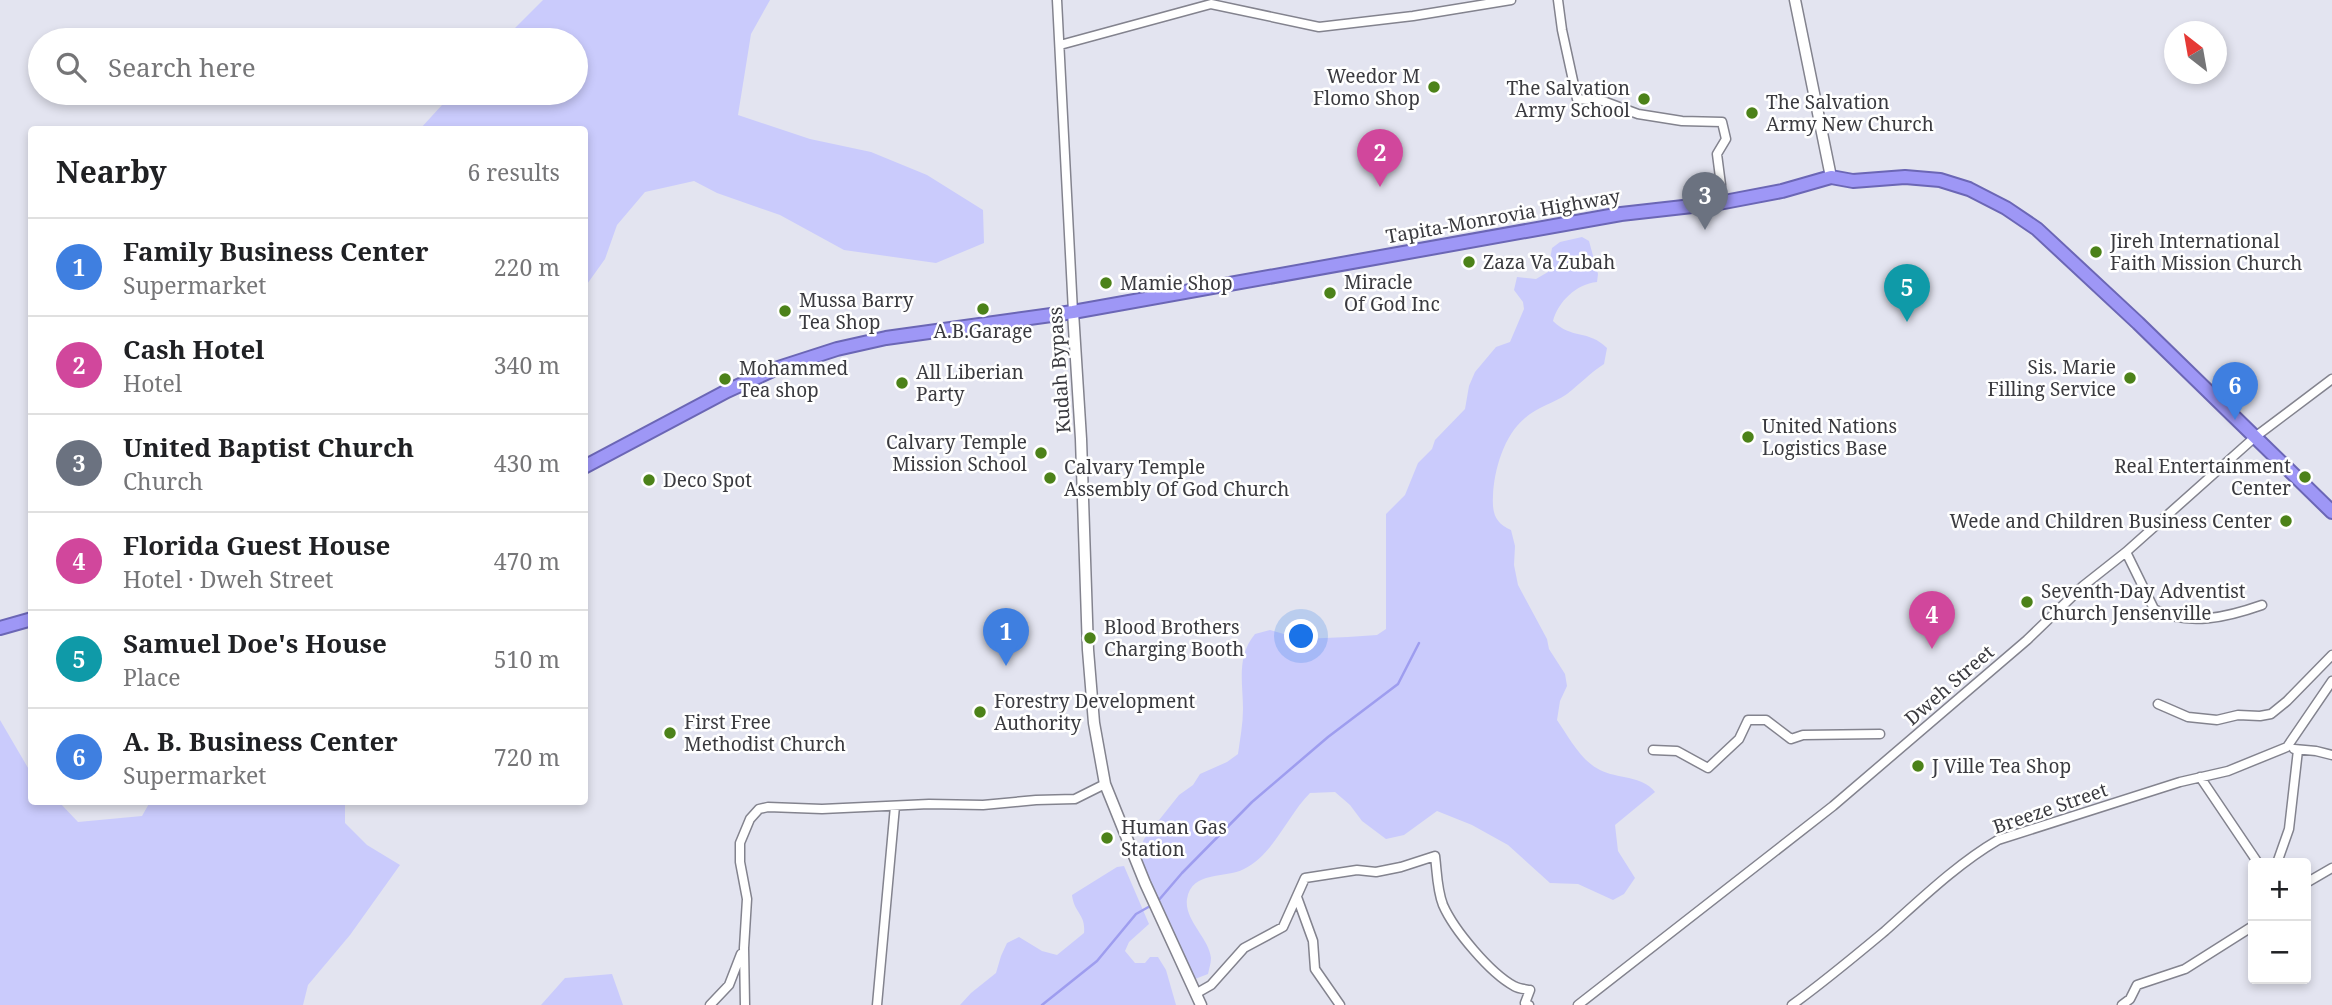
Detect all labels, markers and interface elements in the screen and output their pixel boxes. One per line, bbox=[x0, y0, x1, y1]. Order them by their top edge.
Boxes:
north arrow bbox=[2164, 21, 2227, 84]
search box bbox=[28, 28, 588, 105]
icon: search bbox=[52, 48, 90, 86]
text: Search here bbox=[108, 49, 256, 85]
place label: Weedor M Flomo Shop bbox=[1313, 63, 1420, 111]
place label: The Salvation Army School bbox=[1507, 75, 1630, 123]
marker: Weedor M Flomo Shop bbox=[1426, 79, 1442, 95]
place label: The Salvation Army New Church bbox=[1766, 89, 1934, 137]
marker: The Salvation Army School bbox=[1636, 91, 1652, 107]
marker: The Salvation Army New Church bbox=[1744, 105, 1760, 121]
pin: 2 bbox=[1357, 129, 1403, 187]
text: Nearby bbox=[56, 151, 167, 192]
text: 6 results bbox=[467, 156, 560, 188]
pin: 3 bbox=[1682, 172, 1728, 230]
street label: Tapita-Monrovia Highway bbox=[1384, 183, 1622, 249]
place label: Jireh International Faith Mission Church bbox=[2109, 228, 2302, 276]
text: Family Business Center bbox=[123, 233, 429, 269]
marker: Jireh International Faith Mission Church bbox=[2088, 244, 2104, 260]
place label: Zaza Va Zubah bbox=[1483, 249, 1615, 275]
text: 1 bbox=[73, 251, 86, 283]
text: 220 m bbox=[494, 251, 560, 283]
marker: Zaza Va Zubah bbox=[1461, 254, 1477, 270]
pin: 5 bbox=[1884, 264, 1930, 322]
text: Supermarket bbox=[123, 269, 266, 301]
place label: Miracle Of God Inc bbox=[1344, 269, 1440, 317]
place label: Mamie Shop bbox=[1120, 270, 1233, 296]
marker: Mamie Shop bbox=[1098, 275, 1114, 291]
marker: Miracle Of God Inc bbox=[1322, 285, 1338, 301]
place label: Mussa Barry Tea Shop bbox=[799, 287, 914, 335]
marker: A.B.Garage bbox=[975, 301, 991, 317]
marker: Mussa Barry Tea Shop bbox=[777, 303, 793, 319]
street label: Kudah Bypass bbox=[1042, 306, 1076, 434]
place label: A.B.Garage bbox=[934, 318, 1032, 344]
text: Cash Hotel bbox=[123, 331, 264, 367]
text: 2 bbox=[73, 349, 86, 381]
text: 340 m bbox=[494, 349, 560, 381]
place label: Sis. Marie Filling Service bbox=[1987, 354, 2116, 402]
place label: Mohammed Tea shop bbox=[739, 355, 849, 403]
place label: All Liberian Party bbox=[916, 359, 1024, 407]
pin: 6 bbox=[2212, 362, 2258, 420]
text: Hotel bbox=[123, 367, 182, 399]
marker: Sis. Marie Filling Service bbox=[2122, 370, 2138, 386]
marker: Mohammed Tea shop bbox=[717, 371, 733, 387]
marker: All Liberian Party bbox=[894, 375, 910, 391]
place label: United Nations Logistics Base bbox=[1762, 413, 1897, 461]
text: United Baptist Church bbox=[123, 429, 414, 465]
place label: Calvary Temple Mission School bbox=[886, 429, 1027, 477]
marker: United Nations Logistics Base bbox=[1740, 429, 1756, 445]
marker: Calvary Temple Mission School bbox=[1033, 445, 1049, 461]
text: 3 bbox=[73, 447, 86, 479]
text: 430 m bbox=[494, 447, 560, 479]
place label: Real Entertainment Center bbox=[2114, 453, 2291, 501]
place label: Calvary Temple Assembly Of God Church bbox=[1064, 454, 1289, 502]
text: Church bbox=[123, 465, 203, 497]
place label: Deco Spot bbox=[663, 467, 752, 493]
marker: Real Entertainment Center bbox=[2297, 469, 2313, 485]
marker: Calvary Temple Assembly Of God Church bbox=[1042, 470, 1058, 486]
marker: Deco Spot bbox=[641, 472, 657, 488]
place label: Wede and Children Business Center bbox=[1950, 508, 2272, 534]
marker: Wede and Children Business Center bbox=[2278, 513, 2294, 529]
text: Florida Guest House bbox=[123, 527, 390, 563]
text: 4 bbox=[73, 545, 86, 577]
text: 470 m bbox=[494, 545, 560, 577]
text: Hotel · Dweh Street bbox=[123, 563, 333, 595]
place label: Seventh-Day Adventist Church Jensenville bbox=[2041, 578, 2246, 626]
pin: 4 bbox=[1909, 591, 1955, 649]
marker: Seventh-Day Adventist Church Jensenville bbox=[2019, 594, 2035, 610]
pin: 1 bbox=[983, 608, 1029, 666]
place label: Blood Brothers Charging Booth bbox=[1104, 614, 1244, 662]
your location bbox=[1284, 619, 1318, 653]
text: Samuel Doe's House bbox=[123, 625, 387, 661]
marker: Blood Brothers Charging Booth bbox=[1082, 630, 1098, 646]
street label: Dweh Street bbox=[1899, 639, 1999, 731]
text: 5 bbox=[73, 643, 86, 675]
text: 510 m bbox=[494, 643, 560, 675]
text: Place bbox=[123, 661, 181, 693]
place label: Forestry Development Authority bbox=[994, 688, 1195, 736]
marker: Forestry Development Authority bbox=[972, 704, 988, 720]
place label: First Free Methodist Church bbox=[684, 709, 846, 757]
text: A. B. Business Center bbox=[123, 723, 398, 759]
marker: First Free Methodist Church bbox=[662, 725, 678, 741]
text: 6 bbox=[73, 741, 86, 773]
text: 720 m bbox=[494, 741, 560, 773]
place label: J Ville Tea Shop bbox=[1931, 753, 2071, 779]
marker: J Ville Tea Shop bbox=[1910, 758, 1926, 774]
text: Supermarket bbox=[123, 759, 266, 791]
street label: Breeze Street bbox=[1989, 776, 2111, 840]
place label: Human Gas Station bbox=[1121, 814, 1227, 862]
marker: Human Gas Station bbox=[1099, 830, 1115, 846]
map controls bbox=[2248, 858, 2311, 984]
button: + bbox=[2248, 858, 2311, 921]
button: − bbox=[2248, 921, 2311, 984]

